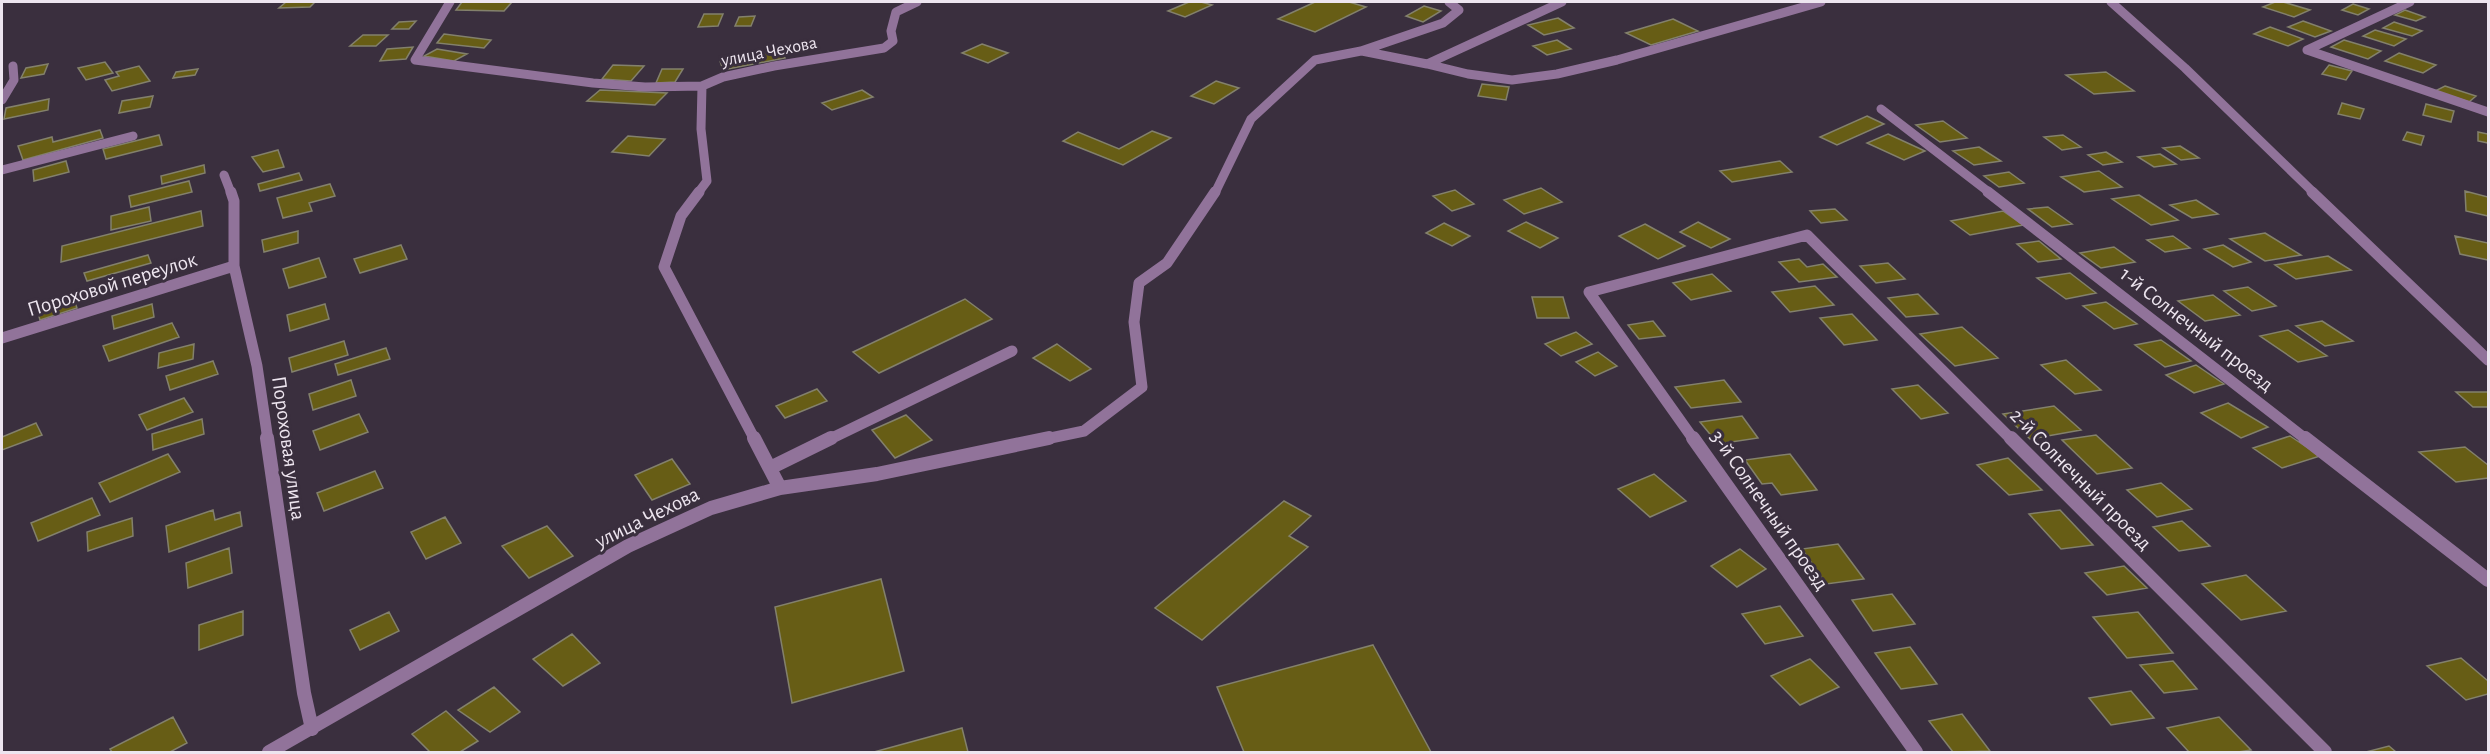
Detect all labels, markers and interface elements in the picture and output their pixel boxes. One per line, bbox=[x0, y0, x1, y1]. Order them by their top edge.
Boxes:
street label: улица Чехова bbox=[719, 34, 819, 70]
street label: Пороховой переулок bbox=[25, 249, 200, 320]
street label: 1-й Солнечный проезд bbox=[2116, 263, 2277, 396]
street label: Пороховая улица bbox=[268, 375, 309, 522]
street label: 2-й Солнечный проезд bbox=[2006, 405, 2155, 554]
street label: 3-й Солнечный проезд bbox=[1707, 427, 1833, 594]
street label: улица Чехова bbox=[591, 483, 703, 552]

